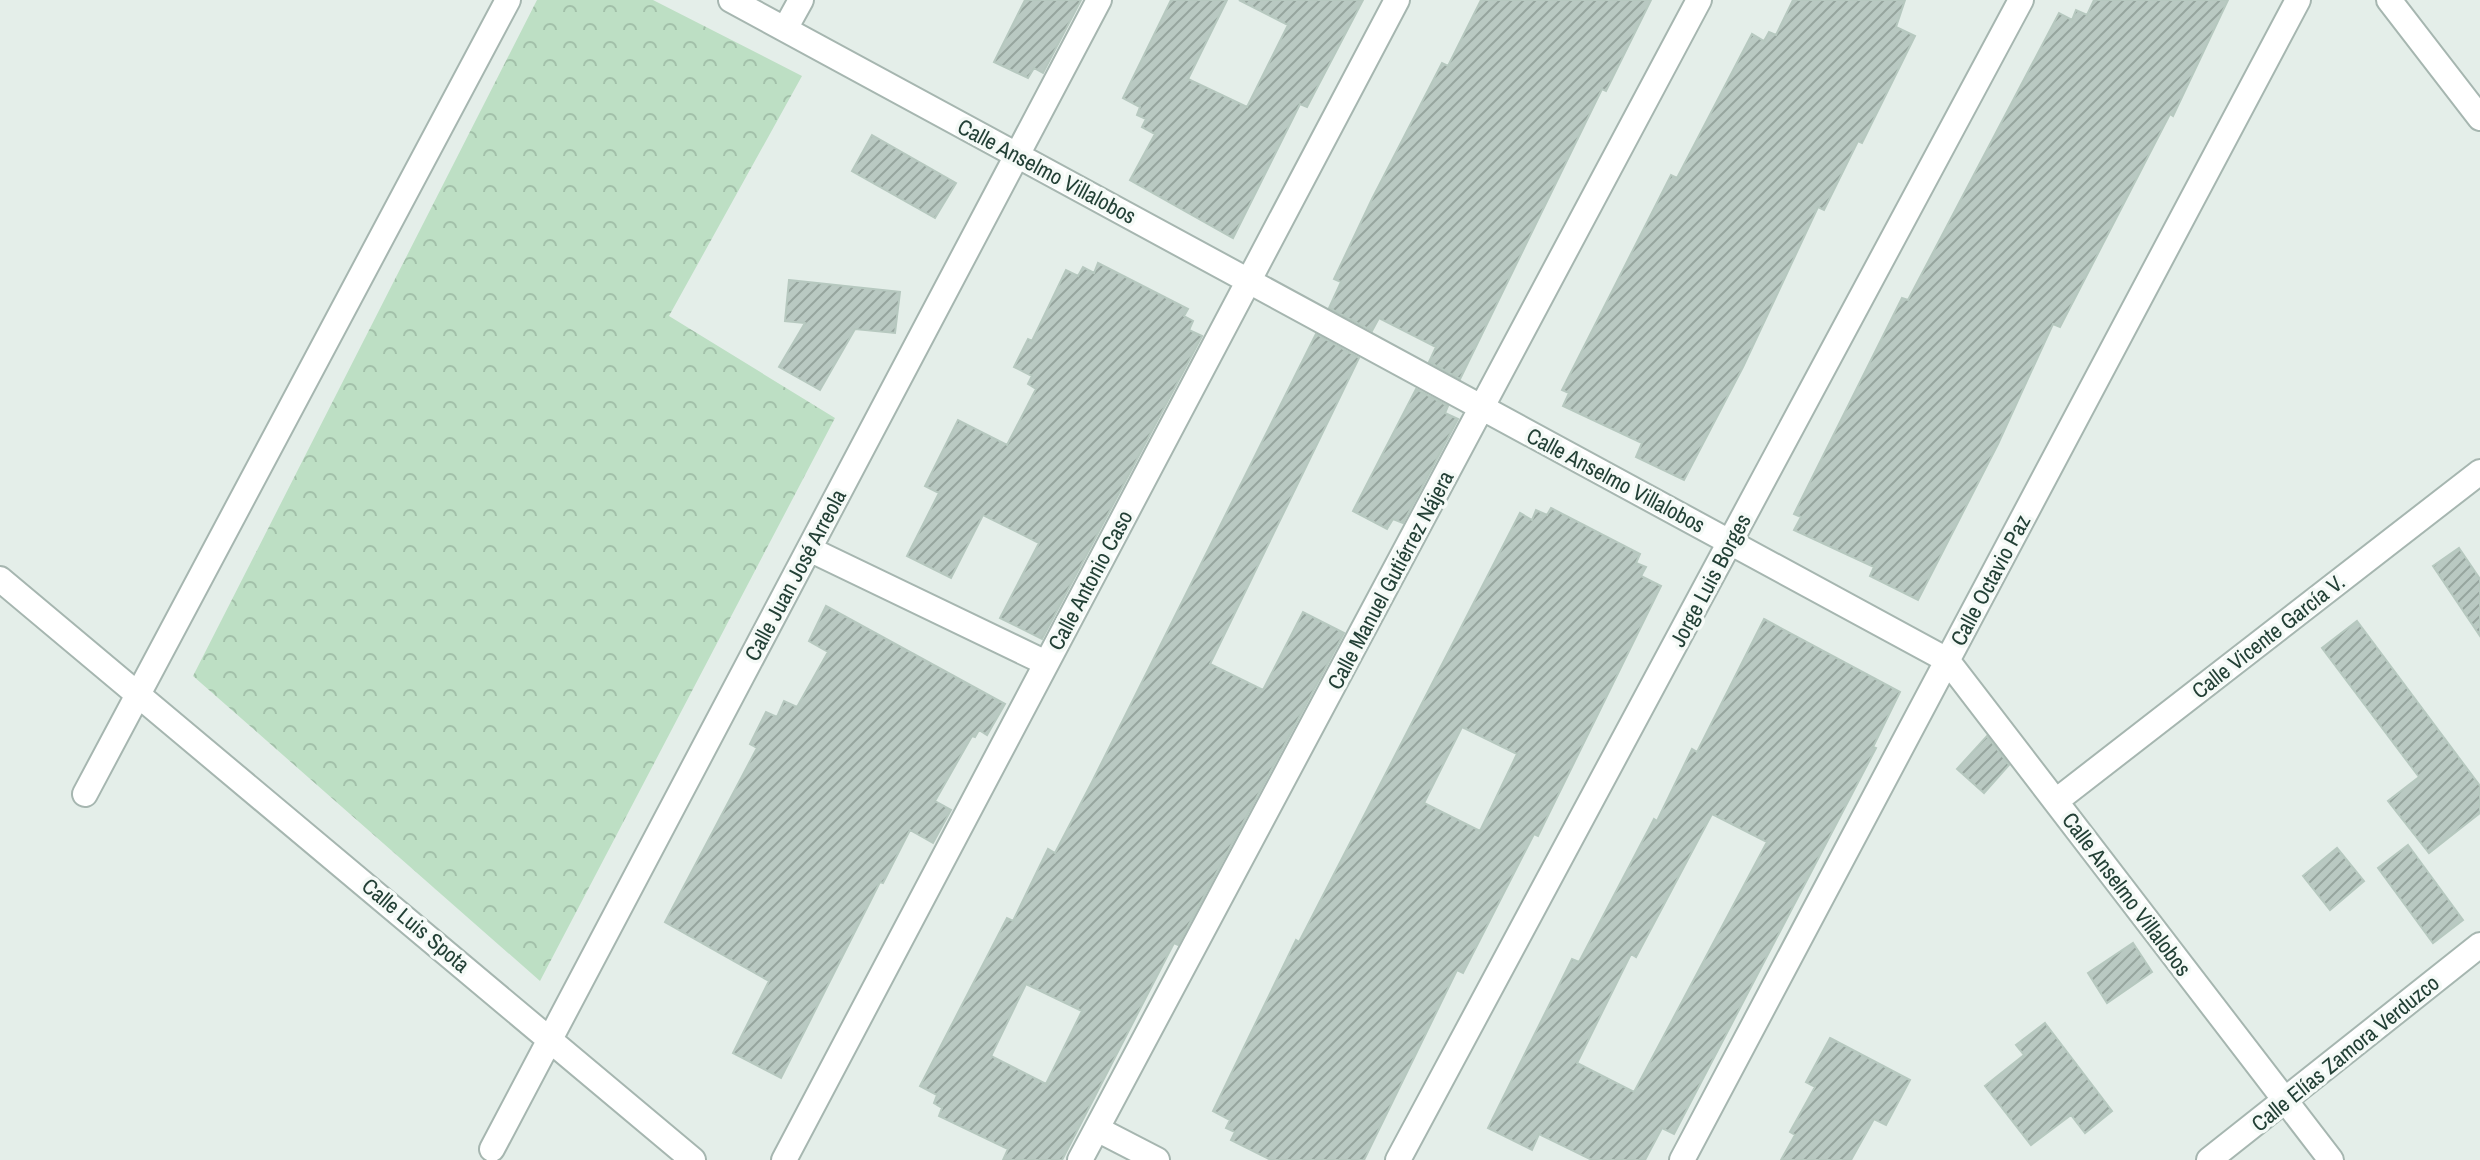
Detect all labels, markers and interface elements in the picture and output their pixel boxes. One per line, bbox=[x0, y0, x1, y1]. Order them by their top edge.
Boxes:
street label: Calle Anselmo Villalobos bbox=[952, 111, 1142, 231]
street label: Calle Anselmo Villalobos bbox=[1521, 420, 1711, 540]
street label: Calle Manuel Gutiérrez Nájera bbox=[1320, 465, 1460, 695]
street label: Calle Juan José Arreola bbox=[737, 484, 853, 666]
street label: Calle Antonio Caso bbox=[1041, 505, 1139, 655]
street label: Jorge Luis Borges bbox=[1662, 508, 1758, 652]
street label: Calle Octavio Paz bbox=[1943, 509, 2037, 651]
street label: Calle Vicente García V. bbox=[2185, 567, 2351, 705]
street label: Calle Anselmo Villalobos bbox=[2055, 806, 2199, 982]
street label: Calle Luis Spota bbox=[356, 871, 476, 979]
street label: Calle Elías Zamora Verduzco bbox=[2245, 968, 2445, 1138]

